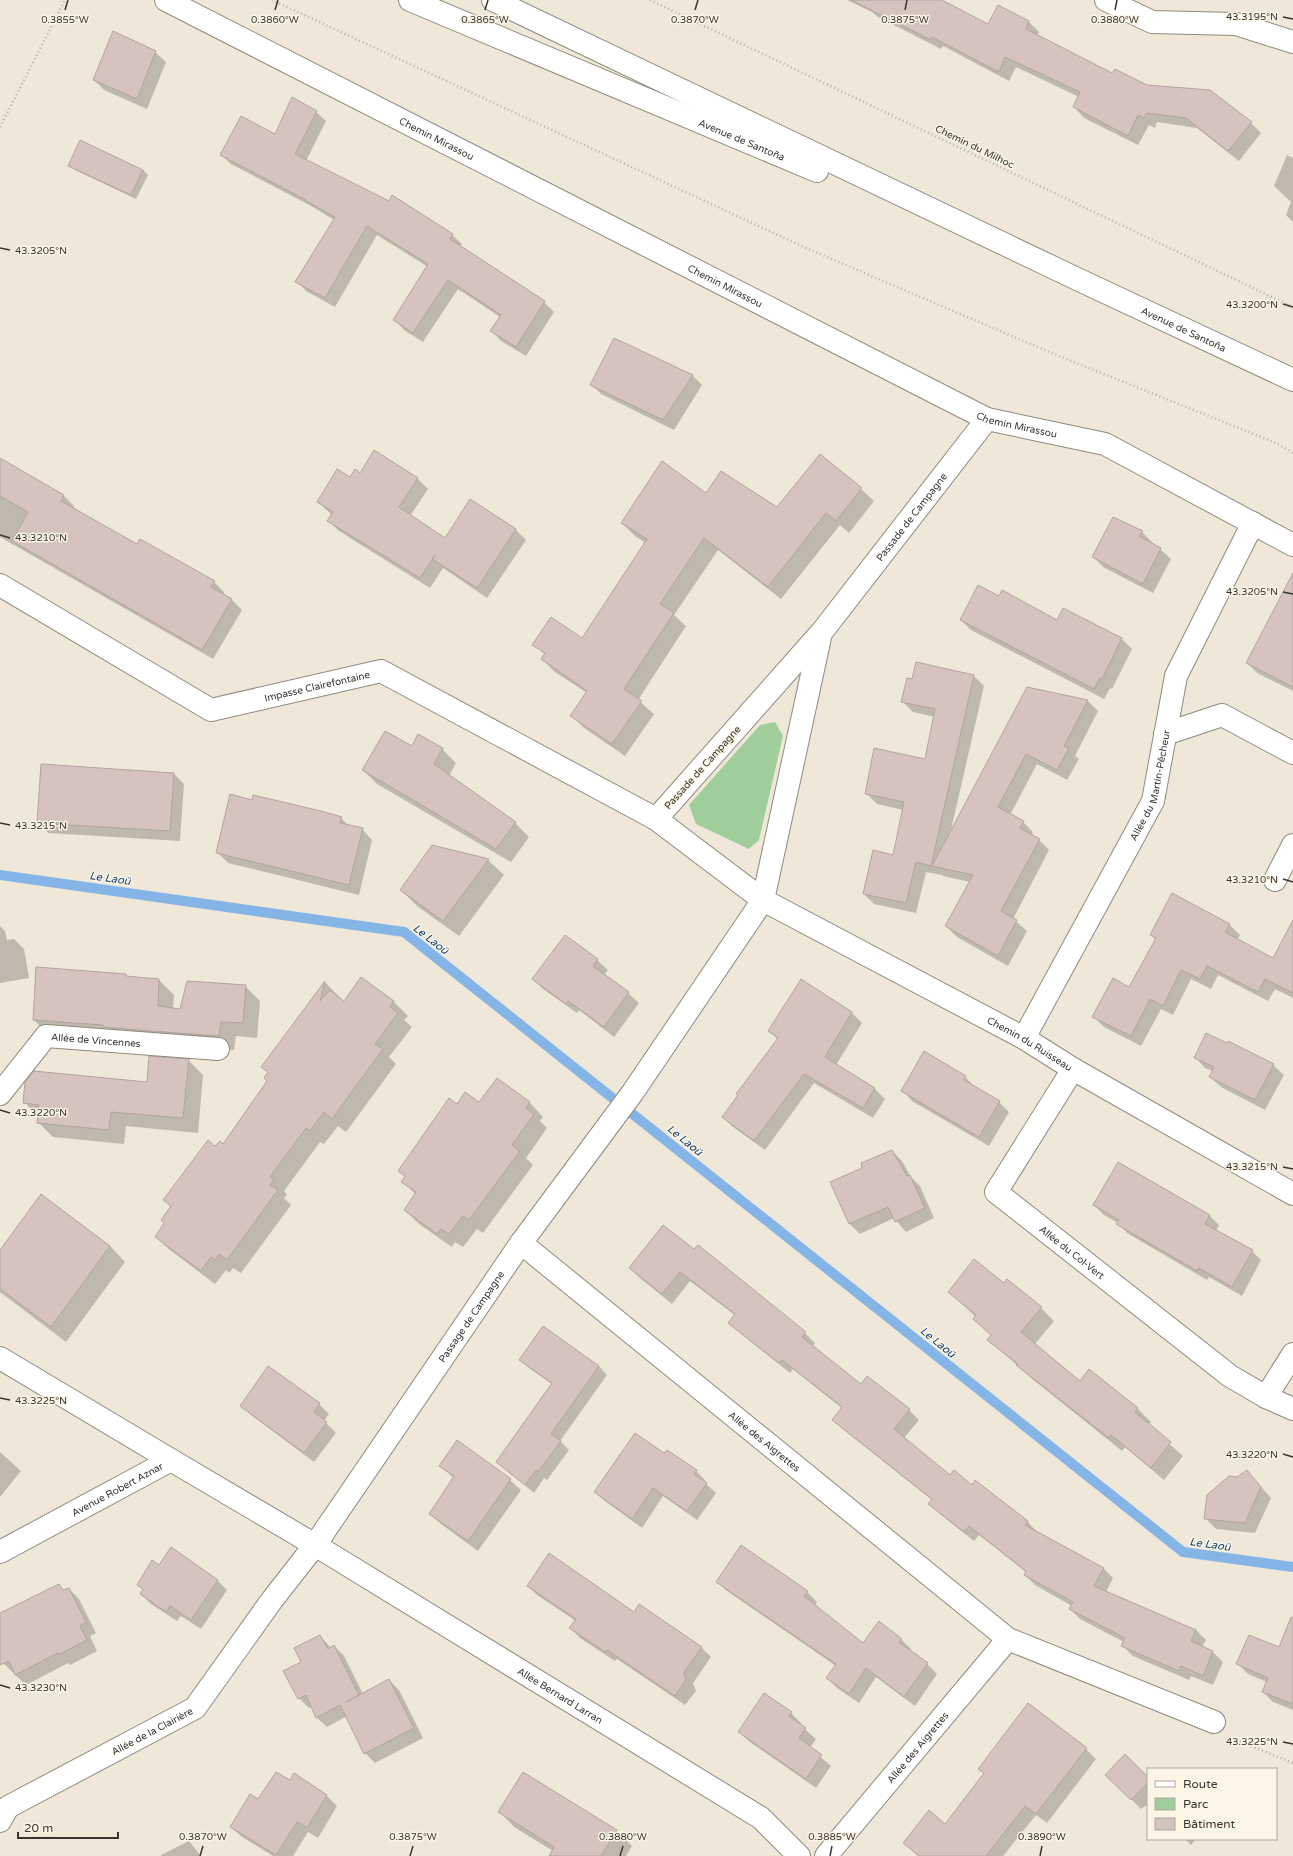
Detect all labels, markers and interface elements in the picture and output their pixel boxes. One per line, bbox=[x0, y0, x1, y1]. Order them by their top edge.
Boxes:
text: 43.3195°N bbox=[1226, 11, 1278, 23]
text: 0.3855°W bbox=[41, 14, 89, 26]
text: 0.3860°W bbox=[251, 14, 299, 26]
text: 0.3865°W bbox=[461, 14, 509, 26]
text: 0.3870°W bbox=[671, 14, 719, 26]
text: 0.3875°W bbox=[881, 14, 929, 26]
text: 0.3880°W bbox=[1091, 14, 1139, 26]
street label: Chemin Mirassou bbox=[397, 115, 476, 163]
street label: Avenue de Santoña bbox=[697, 117, 786, 164]
street label: Chemin du Milhoc bbox=[933, 123, 1016, 171]
text: 43.3205°N bbox=[15, 245, 67, 257]
street label: Chemin Mirassou bbox=[685, 262, 764, 310]
text: 43.3200°N bbox=[1226, 299, 1278, 311]
street label: Avenue de Santoña bbox=[1139, 305, 1228, 355]
street label: Chemin Mirassou bbox=[974, 410, 1058, 441]
street label: Passade de Campagne bbox=[874, 471, 950, 564]
text: 43.3210°N bbox=[15, 532, 67, 544]
text: 43.3205°N bbox=[1226, 586, 1278, 598]
street label: Impasse Clairefontaine bbox=[263, 669, 372, 705]
street label: Passade de Campagne bbox=[662, 723, 744, 812]
street label: Allée du Martin-Pêcheur bbox=[1128, 729, 1173, 843]
text: 43.3215°N bbox=[15, 820, 67, 832]
water label: Le Laoü bbox=[89, 869, 133, 888]
text: 43.3210°N bbox=[1226, 874, 1278, 886]
water label: Le Laoü bbox=[410, 922, 452, 958]
street label: Chemin du Ruisseau bbox=[985, 1015, 1074, 1074]
street label: Allée de Vincennes bbox=[50, 1031, 141, 1050]
text: 43.3220°N bbox=[15, 1107, 67, 1119]
water label: Le Laoü bbox=[665, 1122, 706, 1159]
text: 43.3215°N bbox=[1226, 1161, 1278, 1173]
street label: Allée du Col-Vert bbox=[1037, 1223, 1107, 1282]
street label: Passage de Campagne bbox=[436, 1268, 507, 1365]
water label: Le Laoü bbox=[918, 1324, 959, 1361]
text: 43.3225°N bbox=[15, 1395, 67, 1407]
street label: Allée des Aigrettes bbox=[726, 1409, 803, 1475]
text: 43.3220°N bbox=[1226, 1449, 1278, 1461]
street label: Avenue Robert Aznar bbox=[70, 1460, 165, 1519]
water label: Le Laoü bbox=[1189, 1535, 1233, 1554]
street label: Allée Bernard Larran bbox=[515, 1665, 605, 1727]
text: 43.3230°N bbox=[15, 1682, 67, 1694]
street label: Allée de la Clairière bbox=[110, 1705, 196, 1758]
street label: Allée des Aigrettes bbox=[885, 1710, 951, 1786]
text: 43.3225°N bbox=[1226, 1736, 1278, 1748]
legend bbox=[1147, 1768, 1277, 1840]
text: Route bbox=[1183, 1777, 1218, 1791]
text: Parc bbox=[1183, 1797, 1208, 1811]
scale bar bbox=[18, 1814, 118, 1840]
text: Bâtiment bbox=[1183, 1817, 1235, 1831]
text: 20 m bbox=[24, 1821, 53, 1835]
text: 0.3870°W bbox=[179, 1831, 227, 1843]
text: 0.3875°W bbox=[389, 1831, 437, 1843]
text: 0.3880°W bbox=[599, 1831, 647, 1843]
text: 0.3885°W bbox=[808, 1831, 856, 1843]
text: 0.3890°W bbox=[1018, 1831, 1066, 1843]

